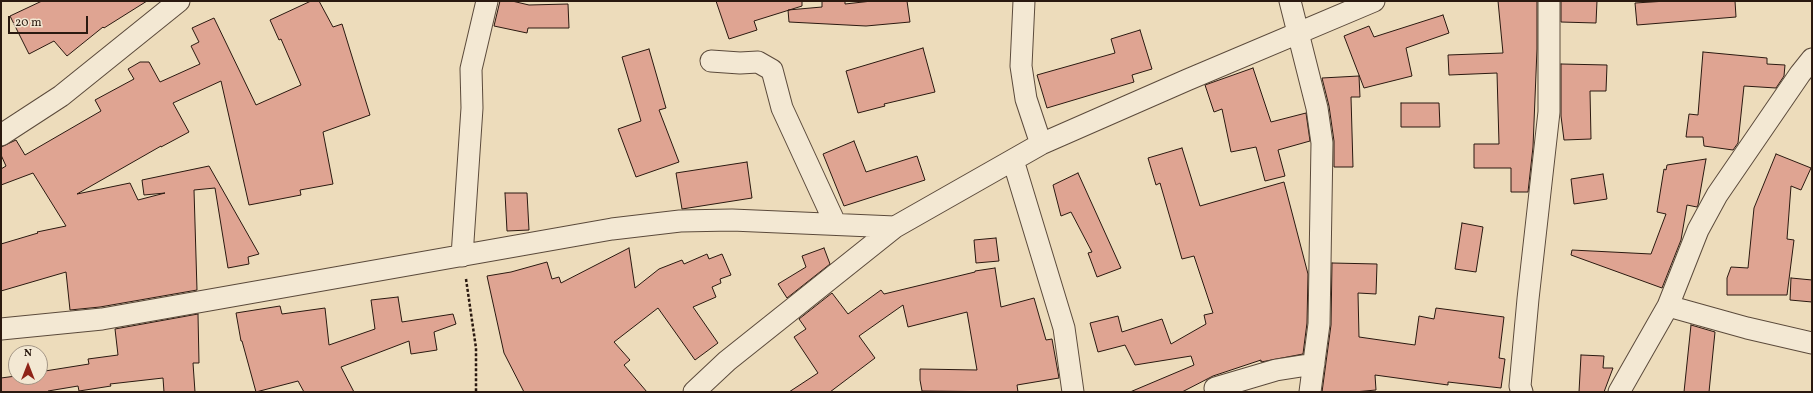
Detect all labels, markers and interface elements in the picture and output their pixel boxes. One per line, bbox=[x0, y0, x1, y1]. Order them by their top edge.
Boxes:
scale bar bbox=[10, 8, 90, 34]
text: 20 m bbox=[15, 15, 42, 31]
north arrow bbox=[8, 345, 48, 385]
text: N bbox=[24, 346, 32, 361]

